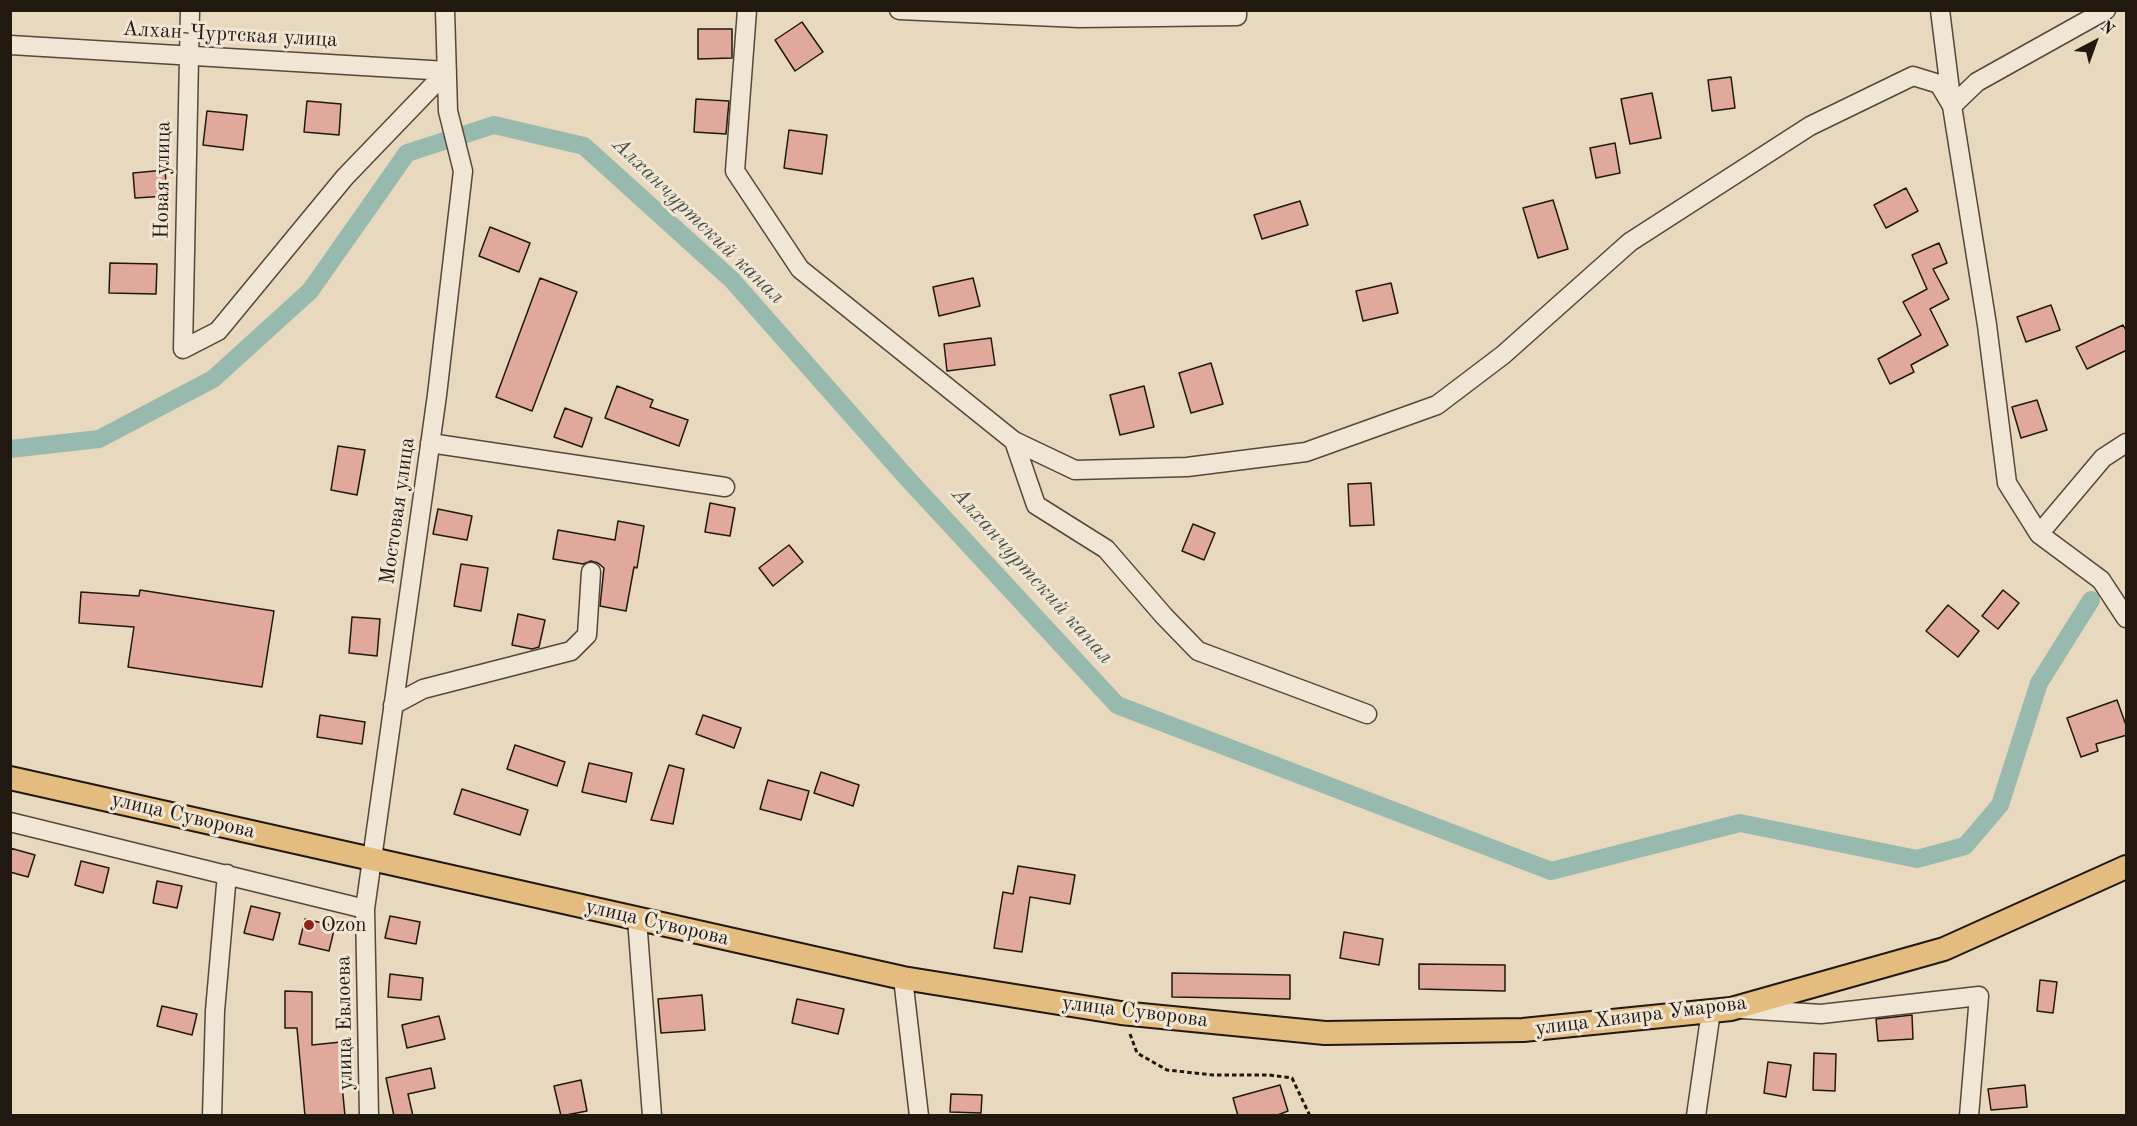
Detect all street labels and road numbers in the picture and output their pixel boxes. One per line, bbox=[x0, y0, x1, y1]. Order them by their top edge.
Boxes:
street label: Алхан-Чуртская улица bbox=[122, 17, 338, 53]
street label: Новая улица bbox=[149, 121, 177, 239]
street label: Мостовая улица bbox=[375, 436, 421, 586]
street label: улица Суворова bbox=[109, 787, 257, 845]
street label: улица Суворова bbox=[583, 894, 731, 952]
street label: улица Евлоева bbox=[331, 955, 359, 1091]
street label: улица Суворова bbox=[1060, 991, 1210, 1033]
street label: улица Хизира Умарова bbox=[1534, 991, 1748, 1041]

